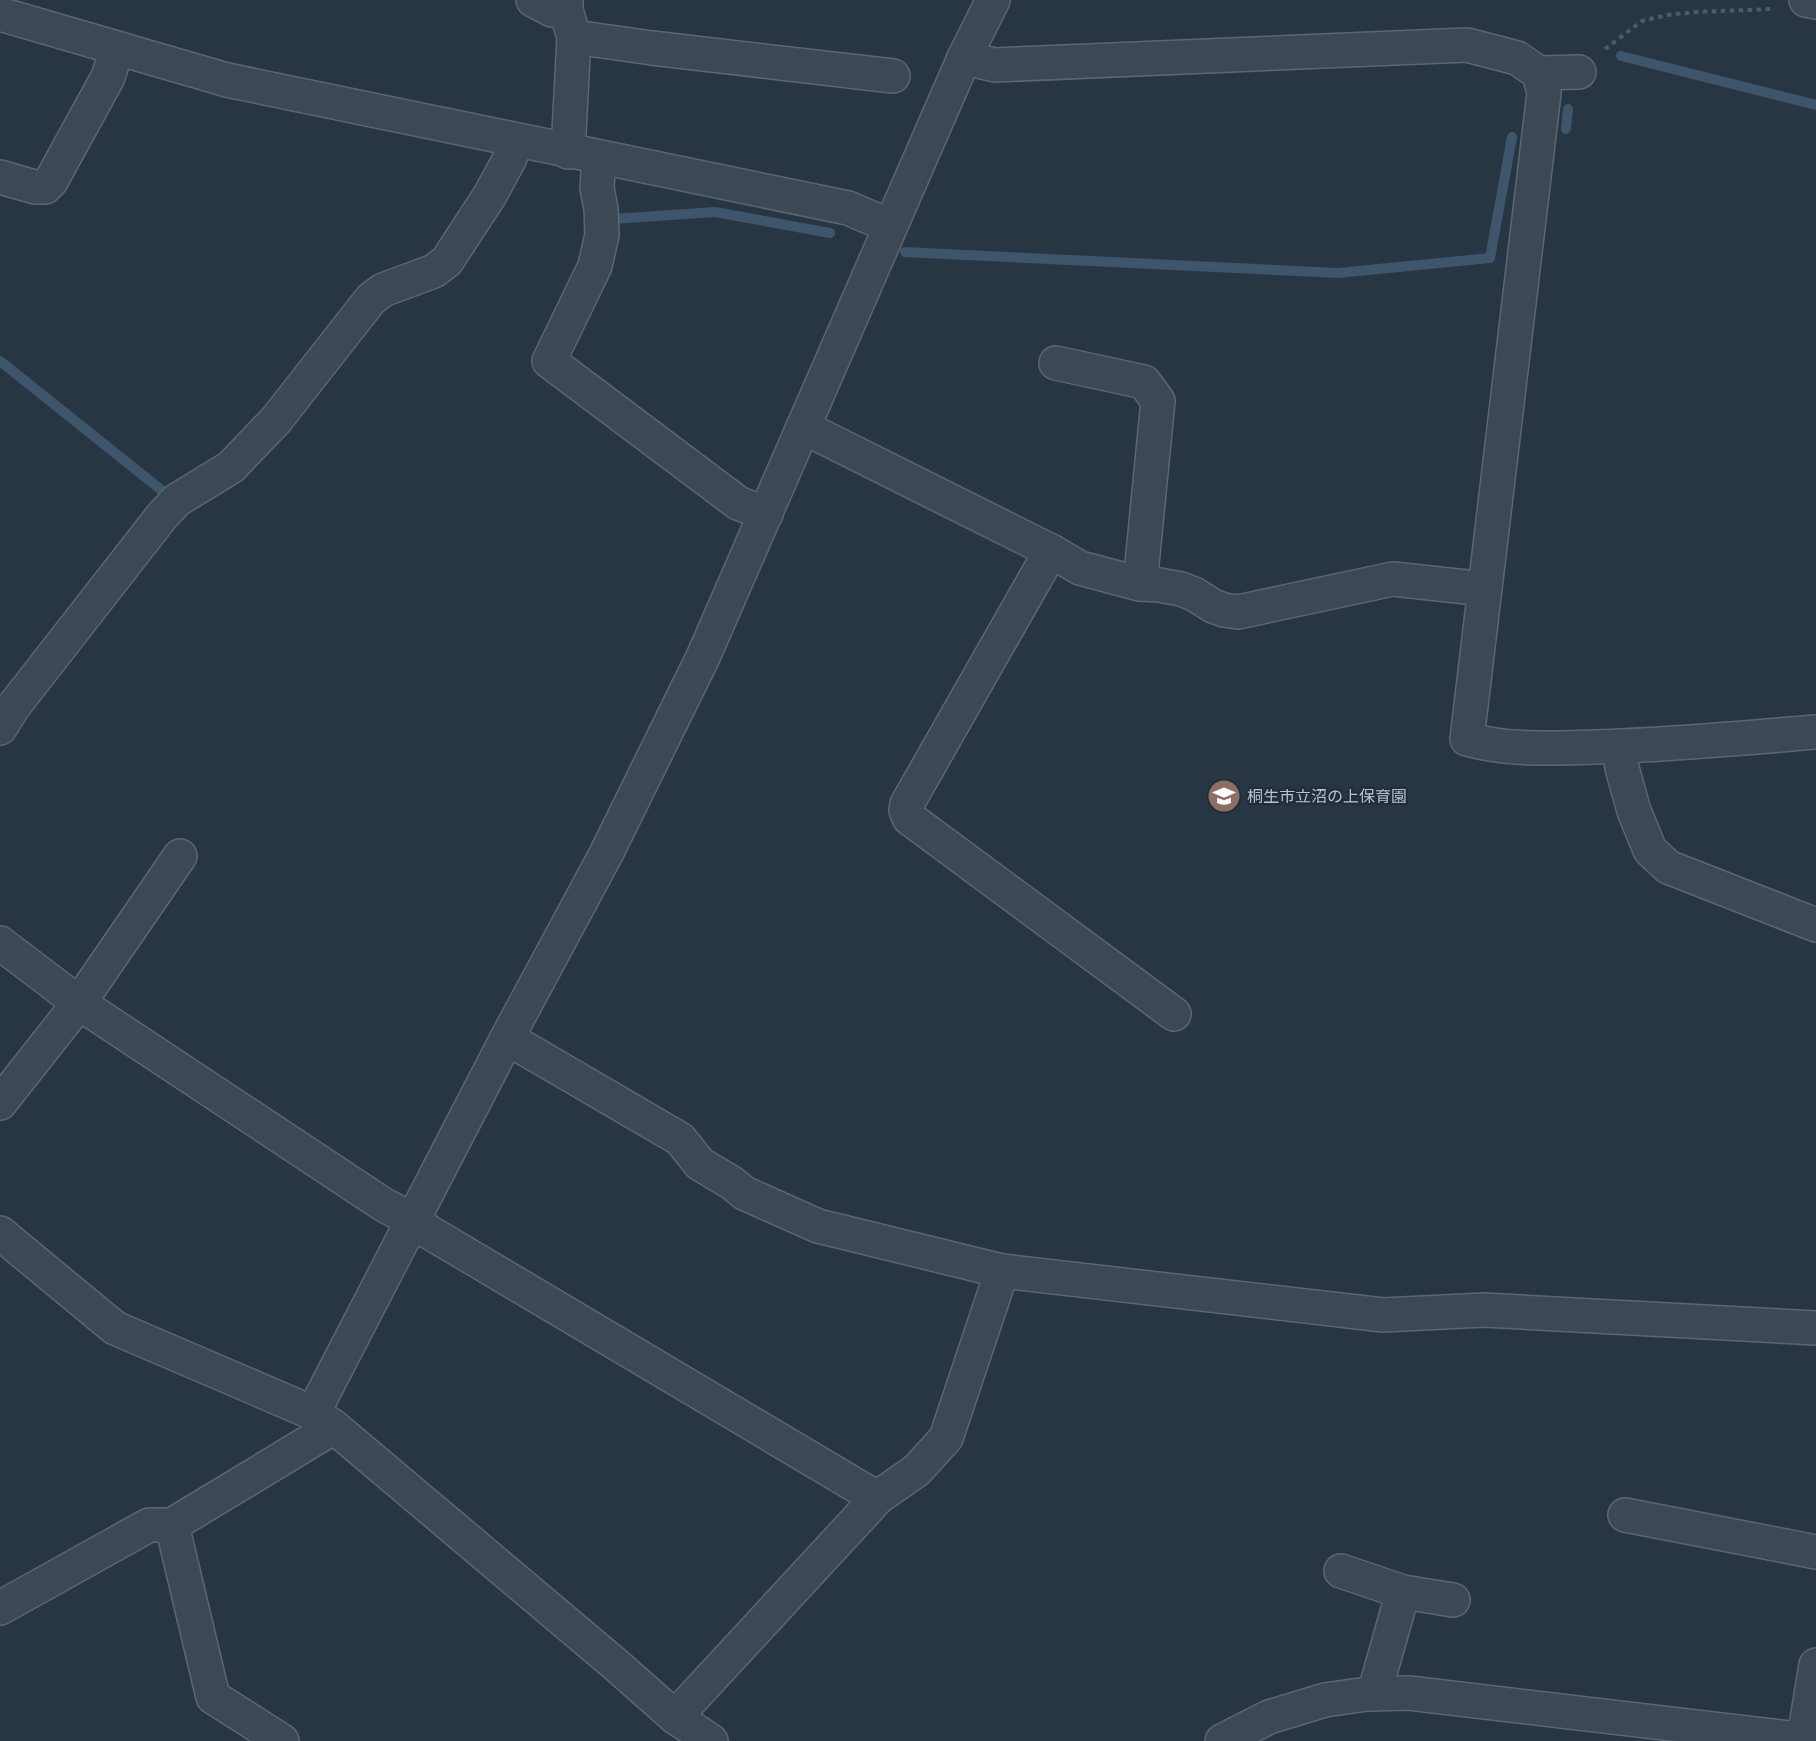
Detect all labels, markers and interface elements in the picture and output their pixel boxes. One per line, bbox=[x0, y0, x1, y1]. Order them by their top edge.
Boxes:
school or university icon: 桐生市立沼の上保育園 bbox=[1206, 778, 1242, 814]
place label: 桐生市立沼の上保育園 bbox=[1247, 786, 1407, 806]

